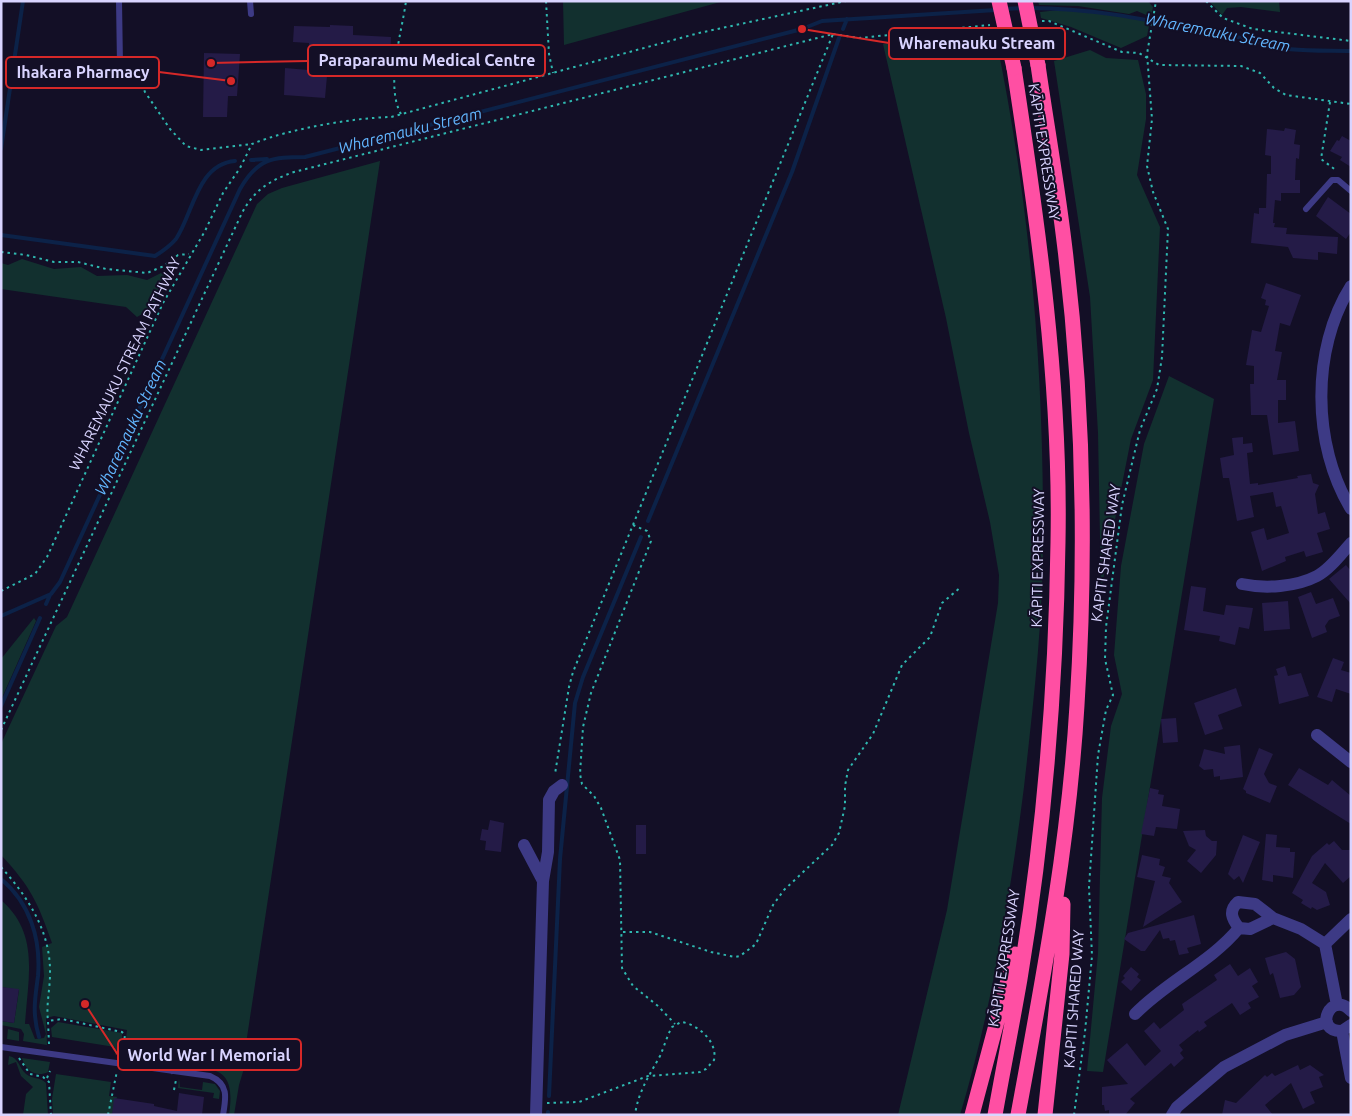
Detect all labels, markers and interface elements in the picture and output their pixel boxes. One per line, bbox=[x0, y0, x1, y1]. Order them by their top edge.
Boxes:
water label: Wharemauku Stream bbox=[1144, 9, 1292, 55]
callout: Wharemauku Stream bbox=[889, 28, 1065, 59]
text: Wharemauku Stream bbox=[899, 34, 1055, 52]
callout: Paraparaumu Medical Centre bbox=[308, 45, 545, 76]
text: Paraparaumu Medical Centre bbox=[319, 51, 535, 69]
callout: Ihakara Pharmacy bbox=[6, 57, 159, 88]
text: Ihakara Pharmacy bbox=[16, 63, 150, 81]
street label: KĀPITI EXPRESSWAY bbox=[1025, 82, 1064, 222]
water label: Wharemauku Stream bbox=[336, 103, 484, 157]
street label: WHAREMAUKU STREAM PATHWAY bbox=[65, 254, 184, 473]
water label: Wharemauku Stream bbox=[91, 356, 169, 498]
street label: KAPITI SHARED WAY bbox=[1087, 483, 1124, 623]
street label: KĀPITI EXPRESSWAY bbox=[1028, 488, 1047, 628]
street label: KĀPITI EXPRESSWAY bbox=[984, 888, 1023, 1028]
street label: KAPITI SHARED WAY bbox=[1060, 929, 1087, 1069]
callout: World War I Memorial bbox=[118, 1039, 301, 1070]
text: World War I Memorial bbox=[128, 1046, 291, 1064]

